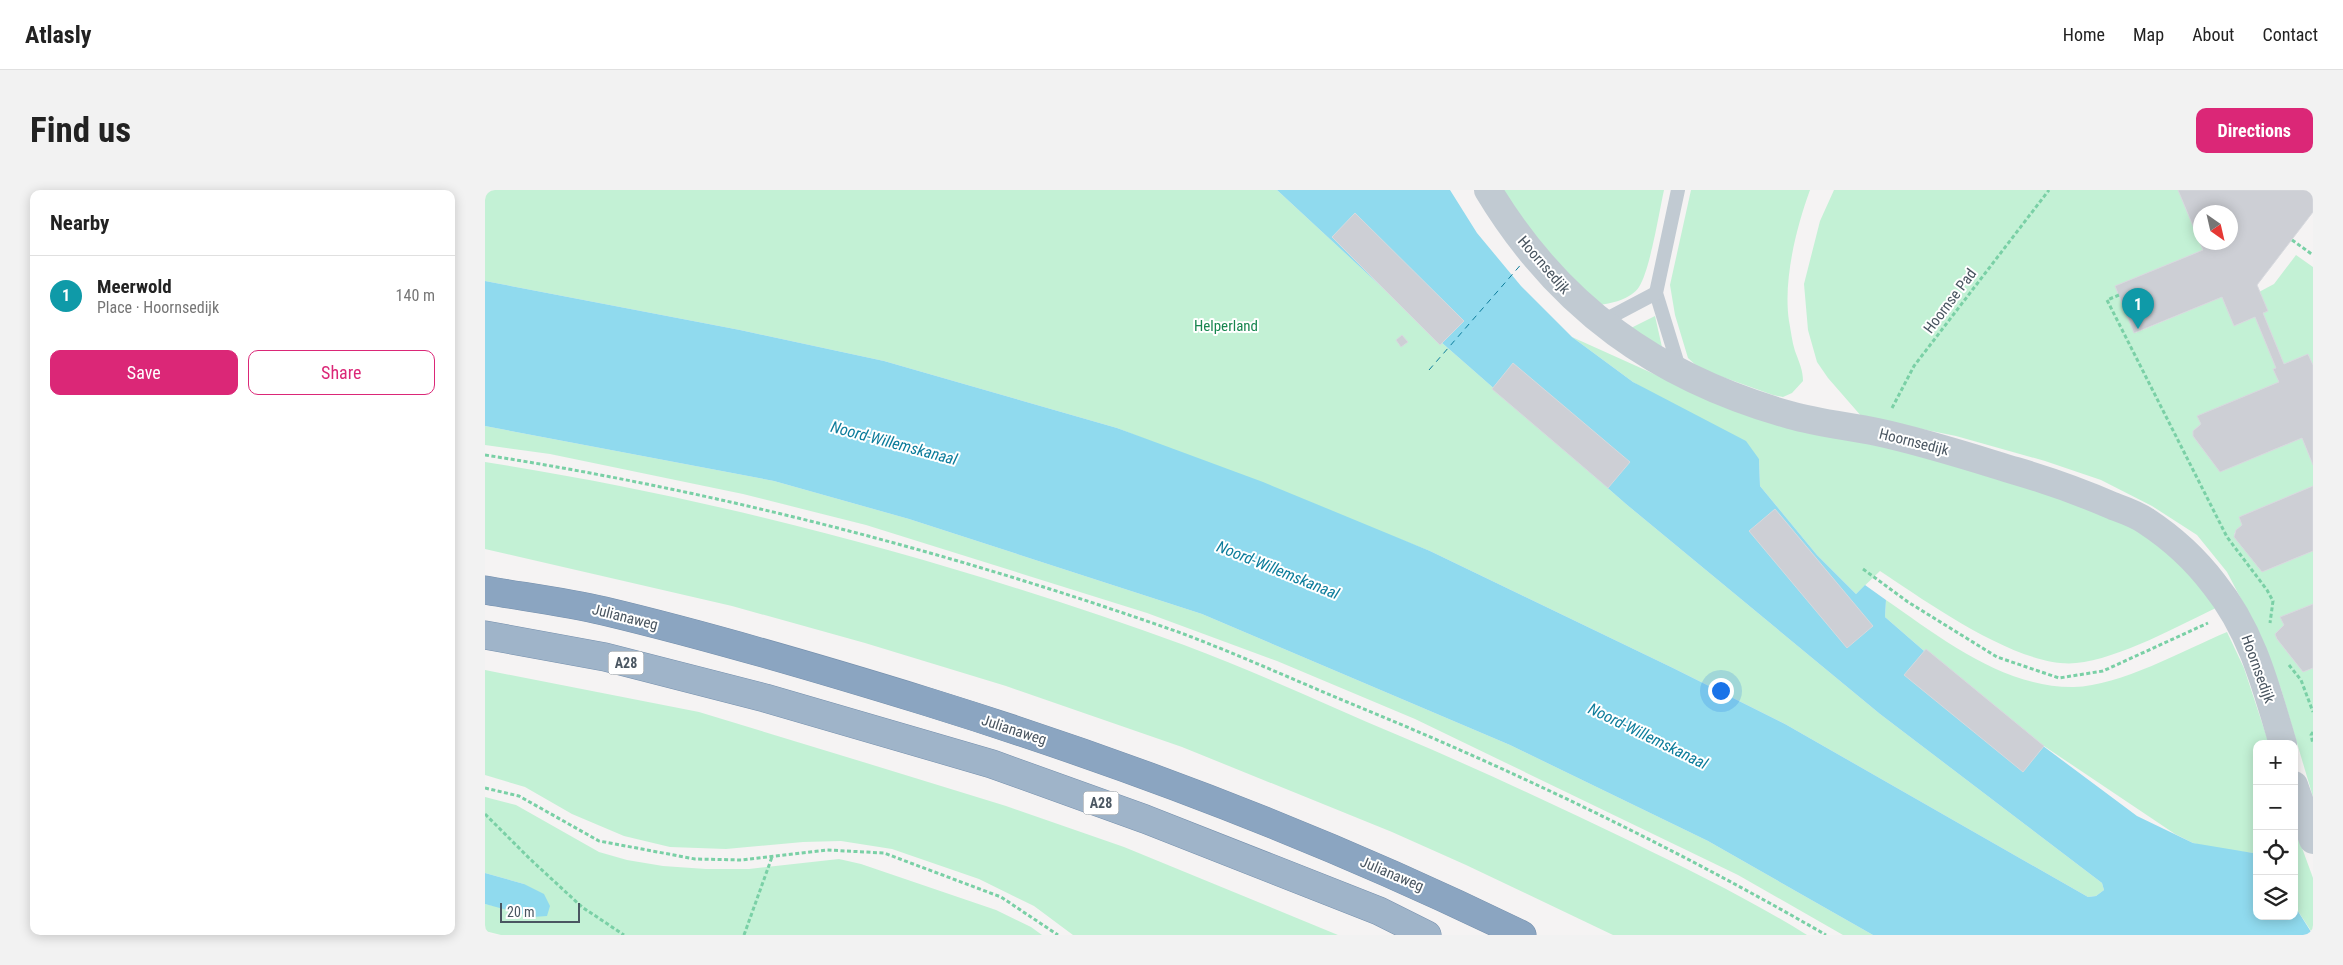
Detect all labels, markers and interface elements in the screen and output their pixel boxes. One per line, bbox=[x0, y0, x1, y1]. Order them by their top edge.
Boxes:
text: Atlasly bbox=[25, 21, 91, 49]
text: Home bbox=[2063, 24, 2105, 45]
text: Map bbox=[2133, 24, 2164, 45]
text: About bbox=[2192, 24, 2234, 45]
text: Contact bbox=[2262, 24, 2318, 45]
button: Directions bbox=[2196, 108, 2313, 153]
text: Find us bbox=[30, 110, 131, 151]
north arrow bbox=[2193, 205, 2238, 250]
text: Nearby bbox=[50, 211, 109, 235]
street label: Hoornsedijk bbox=[1514, 232, 1574, 298]
street label: Hoornse Pad bbox=[1920, 265, 1980, 337]
text: Meerwold bbox=[97, 275, 172, 298]
text: 1 bbox=[62, 286, 70, 305]
text: 140 m bbox=[396, 286, 435, 305]
pin: 1 bbox=[2122, 288, 2154, 329]
text: Place · Hoornsedijk bbox=[97, 298, 219, 317]
park label: Helperland bbox=[1194, 317, 1258, 335]
button: Save bbox=[50, 350, 238, 395]
button: Share bbox=[248, 350, 435, 395]
water label: Noord-Willemskanaal bbox=[829, 417, 960, 469]
street label: Hoornsedijk bbox=[1877, 425, 1951, 459]
water label: Noord-Willemskanaal bbox=[1214, 537, 1342, 603]
street label: Julianaweg bbox=[590, 600, 660, 634]
street label: Hoornsedijk bbox=[2237, 633, 2279, 706]
road number: A28 bbox=[609, 652, 643, 674]
your location bbox=[1708, 678, 1734, 704]
water label: Noord-Willemskanaal bbox=[1585, 699, 1711, 773]
street label: Julianaweg bbox=[979, 711, 1049, 749]
map controls bbox=[2253, 740, 2298, 920]
button: + bbox=[2253, 740, 2298, 785]
button: − bbox=[2253, 785, 2298, 830]
road number: A28 bbox=[1083, 792, 1119, 814]
button: locate bbox=[2253, 830, 2298, 875]
street label: Julianaweg bbox=[1358, 853, 1426, 895]
button: layers bbox=[2253, 875, 2298, 920]
scale bar bbox=[500, 900, 580, 923]
text: 20 m bbox=[507, 904, 535, 920]

